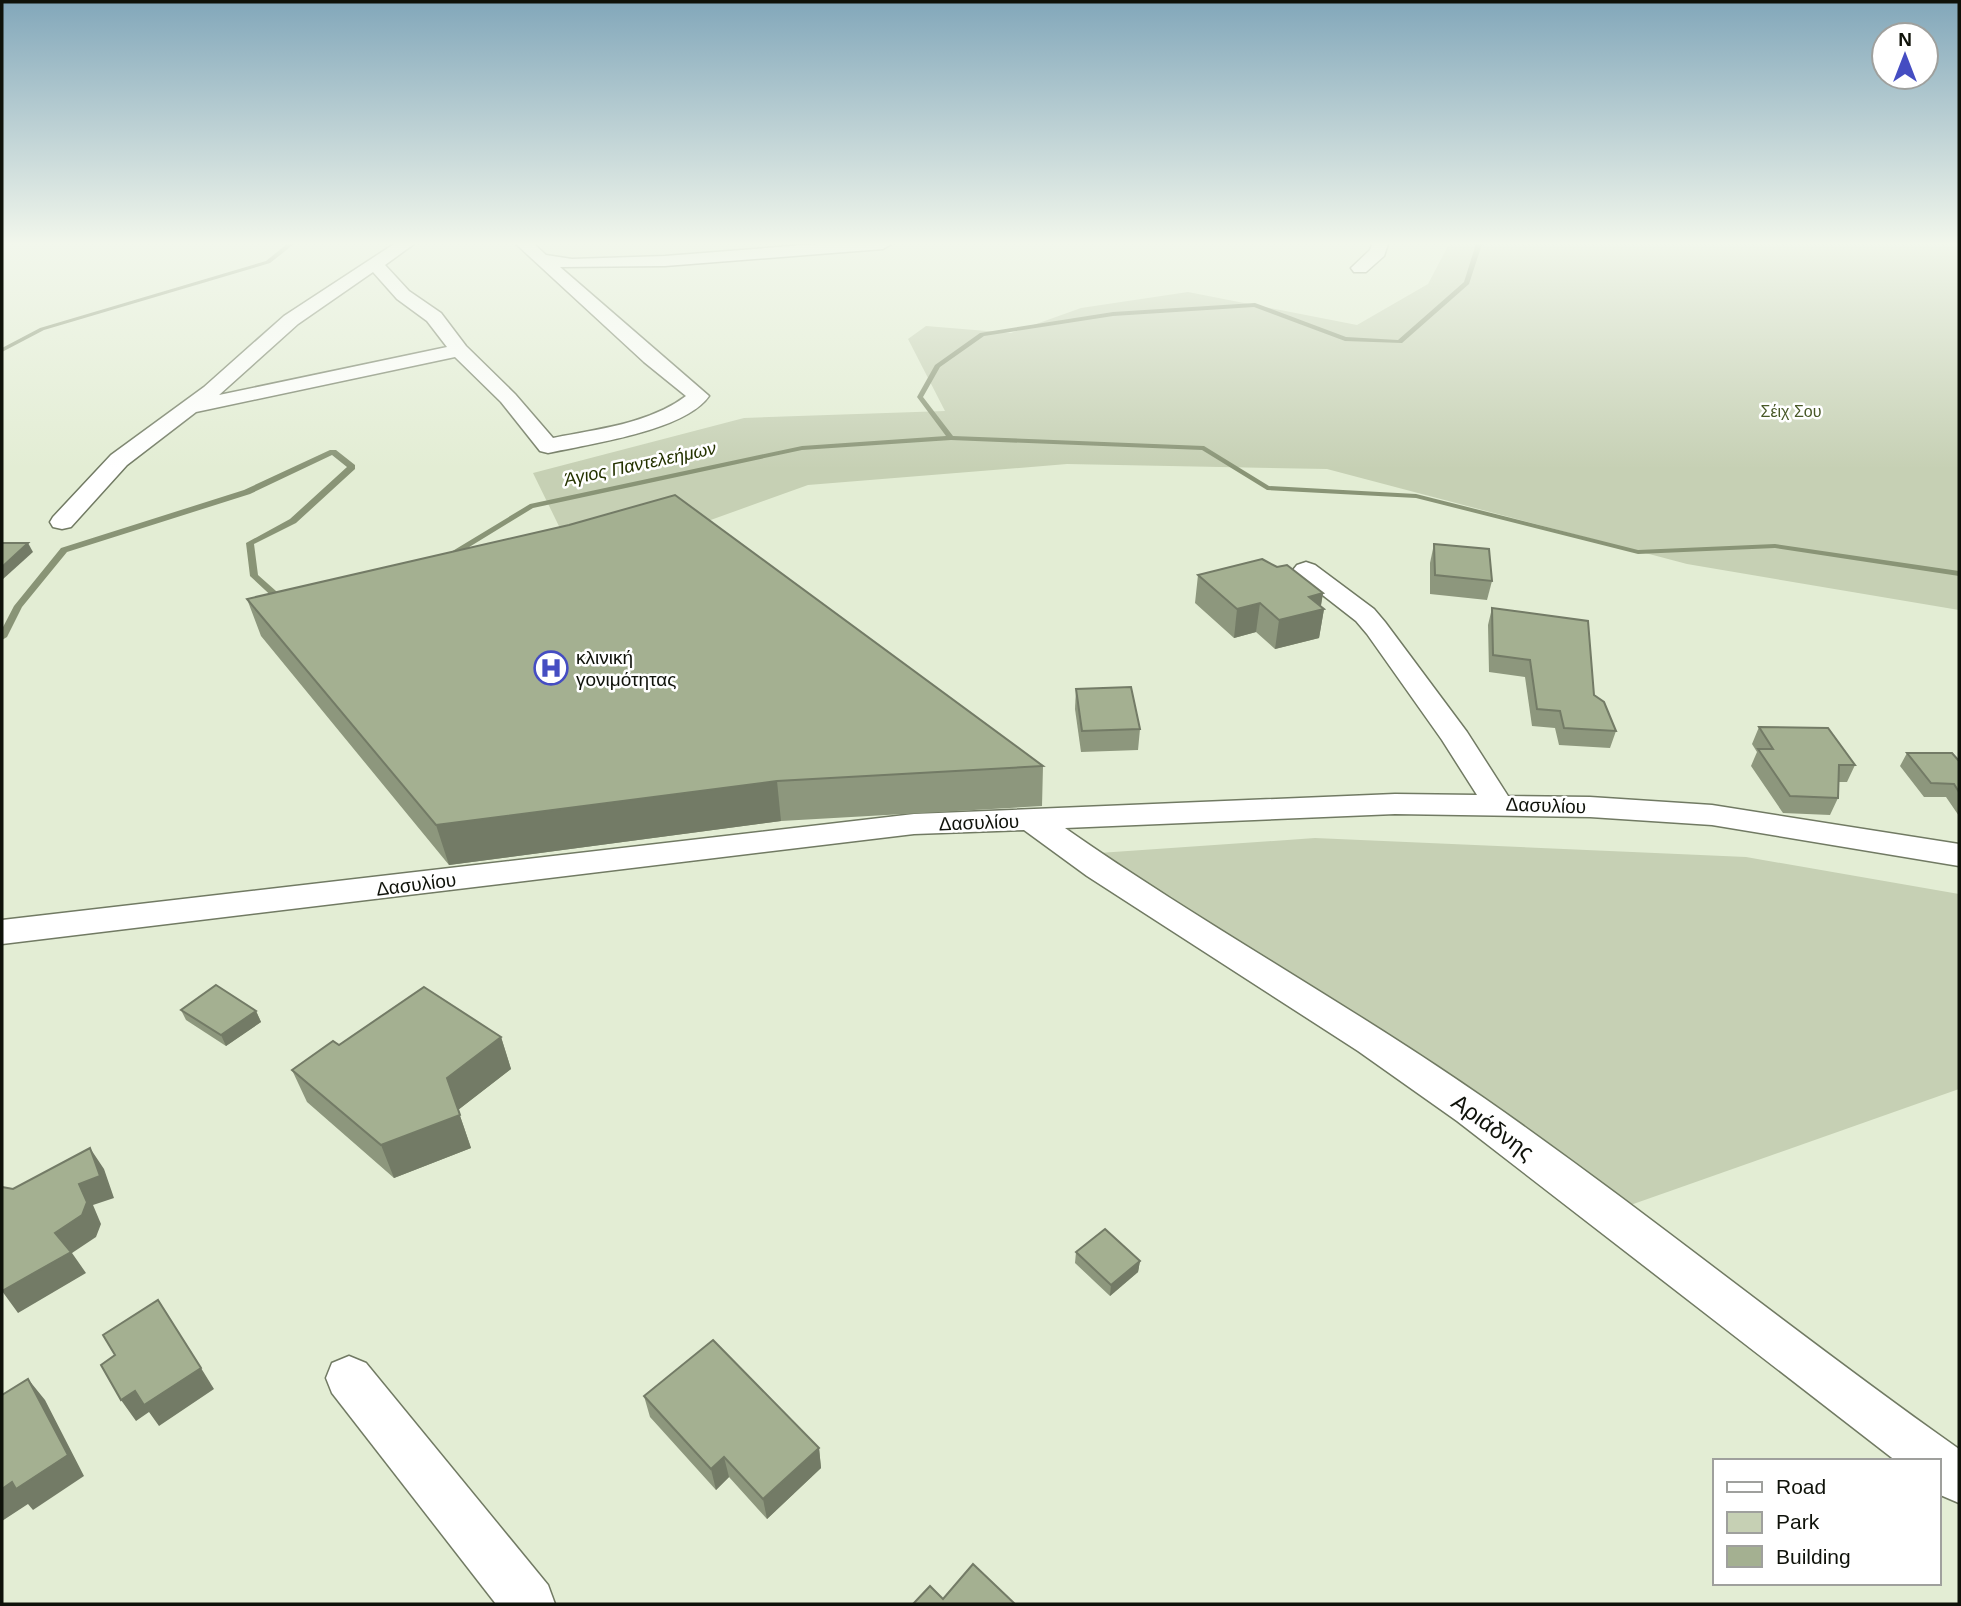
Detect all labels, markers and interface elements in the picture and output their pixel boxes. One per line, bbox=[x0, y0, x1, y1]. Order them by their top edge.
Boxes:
north arrow bbox=[1870, 21, 1940, 91]
text: N bbox=[1898, 29, 1912, 50]
park label: Σέιχ Σου bbox=[1761, 403, 1821, 420]
water label: Άγιος Παντελεήμων bbox=[561, 438, 718, 490]
place label: κλινική γονιμότητας bbox=[576, 647, 676, 690]
hospital icon: κλινική γονιμότητας bbox=[532, 649, 570, 687]
street label: Δασυλίου bbox=[1505, 794, 1587, 817]
street label: Δασυλίου bbox=[938, 811, 1020, 834]
street label: Δασυλίου bbox=[375, 869, 457, 900]
street label: Αριάδνης bbox=[1447, 1089, 1539, 1165]
legend bbox=[1713, 1459, 1940, 1585]
text: Road bbox=[1776, 1475, 1826, 1498]
text: Park bbox=[1776, 1510, 1820, 1533]
text: Building bbox=[1776, 1545, 1851, 1568]

